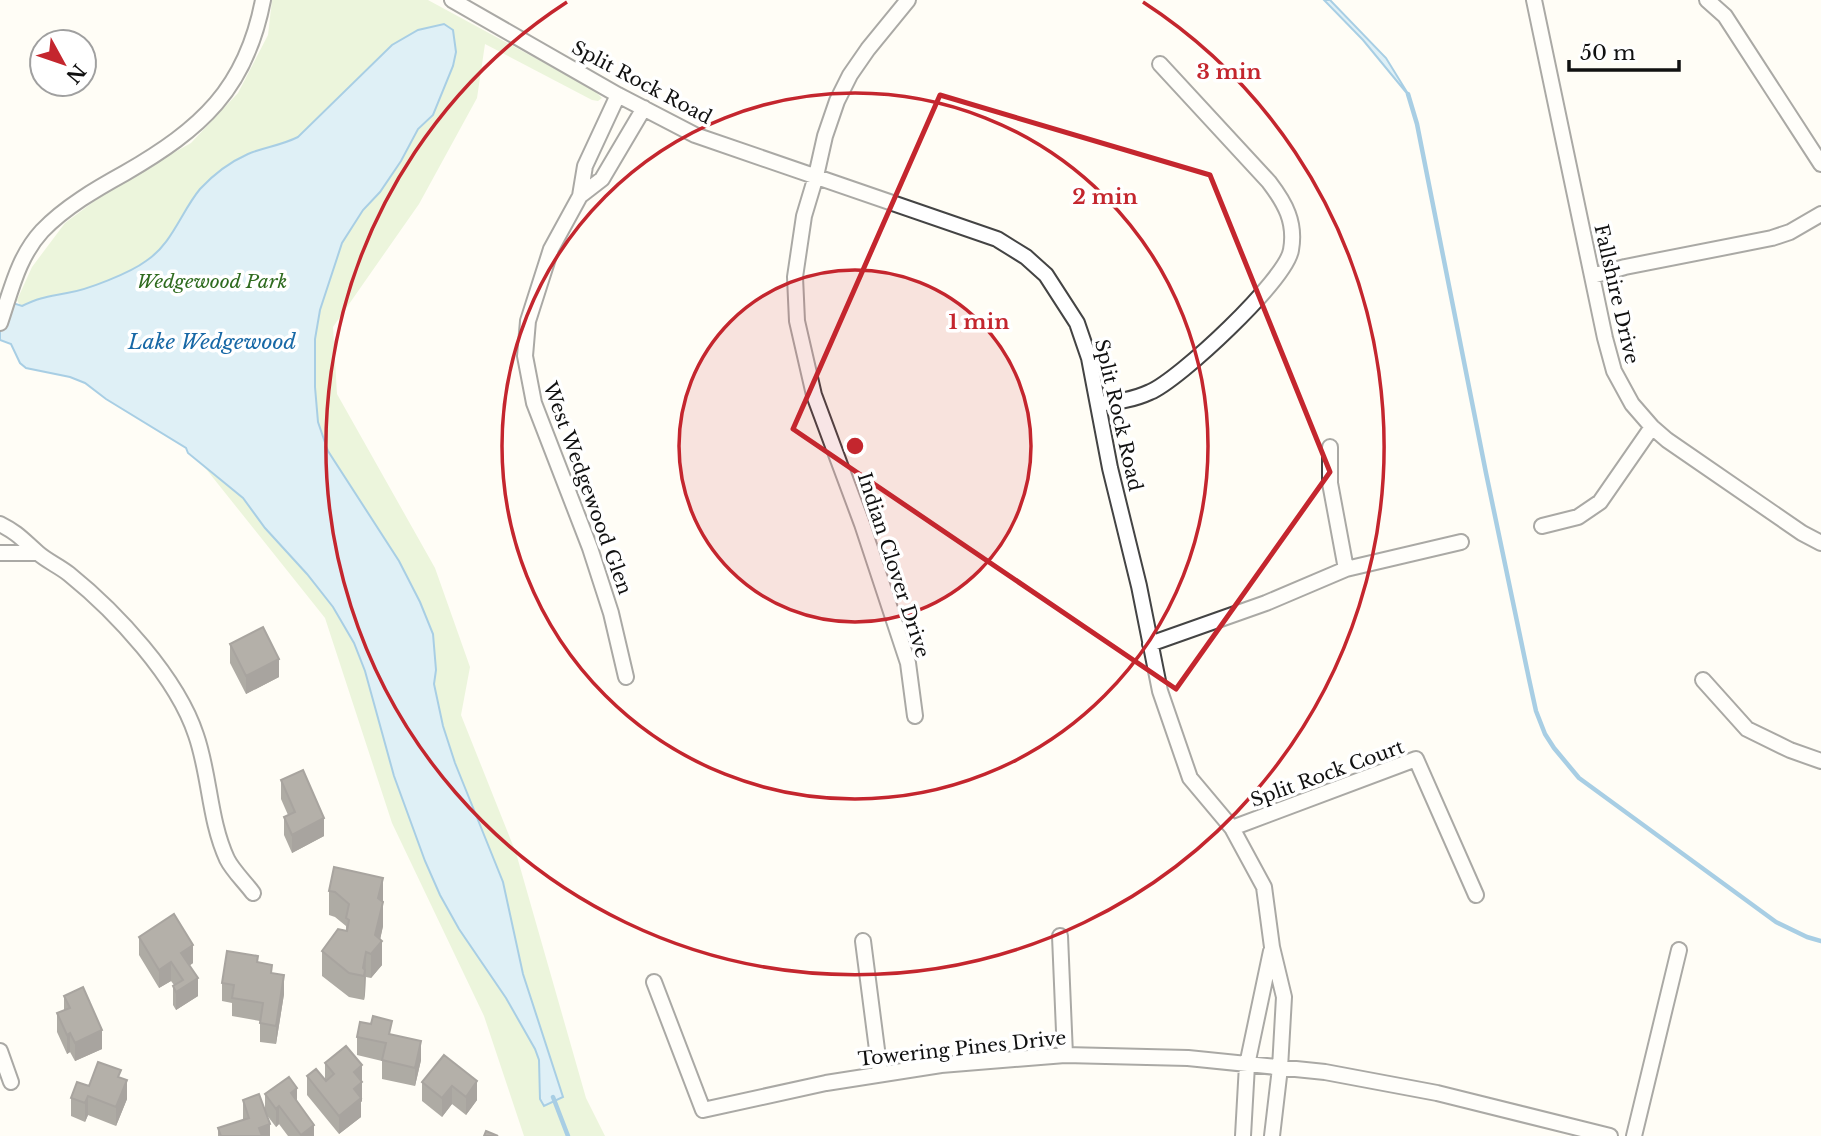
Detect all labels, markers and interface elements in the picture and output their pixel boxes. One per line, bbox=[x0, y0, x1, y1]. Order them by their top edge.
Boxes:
north arrow bbox=[28, 28, 98, 98]
scale bar bbox=[1569, 28, 1679, 72]
street label: Split Rock Road bbox=[568, 36, 716, 129]
text: 50 m bbox=[1580, 40, 1636, 66]
text: N bbox=[61, 59, 90, 88]
text: 3 min bbox=[1196, 59, 1262, 85]
text: 2 min bbox=[1072, 184, 1138, 210]
street label: Fallshire Drive bbox=[1589, 222, 1644, 366]
park label: Wedgewood Park bbox=[137, 270, 287, 293]
text: 1 min bbox=[949, 309, 1009, 335]
water label: Lake Wedgewood bbox=[127, 329, 296, 355]
street label: Split Rock Road bbox=[1090, 337, 1147, 493]
street label: West Wedgewood Glen bbox=[538, 378, 637, 598]
centre of rings bbox=[843, 434, 867, 458]
street label: Indian Clover Drive bbox=[853, 470, 934, 661]
street label: Split Rock Court bbox=[1247, 735, 1408, 812]
street label: Towering Pines Drive bbox=[857, 1026, 1067, 1071]

